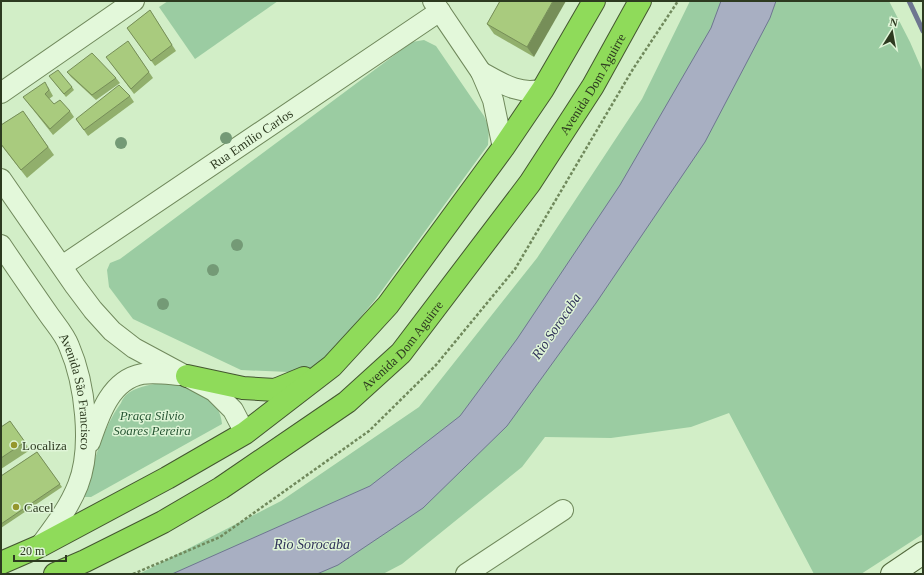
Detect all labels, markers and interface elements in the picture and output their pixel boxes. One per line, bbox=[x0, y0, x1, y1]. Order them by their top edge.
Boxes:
north arrow bbox=[872, 12, 912, 52]
text: N bbox=[889, 16, 899, 29]
street label: Avenida Dom Aguirre bbox=[556, 31, 629, 138]
street label: Rua Emílio Carlos bbox=[207, 106, 296, 172]
water label: Rio Sorocaba bbox=[528, 291, 584, 363]
street label: Avenida Dom Aguirre bbox=[358, 298, 446, 393]
street label: Avenida São Francisco bbox=[56, 330, 93, 450]
park label: Praça Silvio Soares Pereira bbox=[113, 408, 191, 438]
place label: Localiza bbox=[22, 438, 67, 453]
marker: Localiza bbox=[9, 440, 19, 450]
place label: Cacel bbox=[24, 500, 54, 515]
marker: Cacel bbox=[11, 502, 21, 512]
scale bar bbox=[14, 537, 66, 563]
water label: Rio Sorocaba bbox=[273, 537, 350, 552]
text: 20 m bbox=[20, 544, 45, 558]

